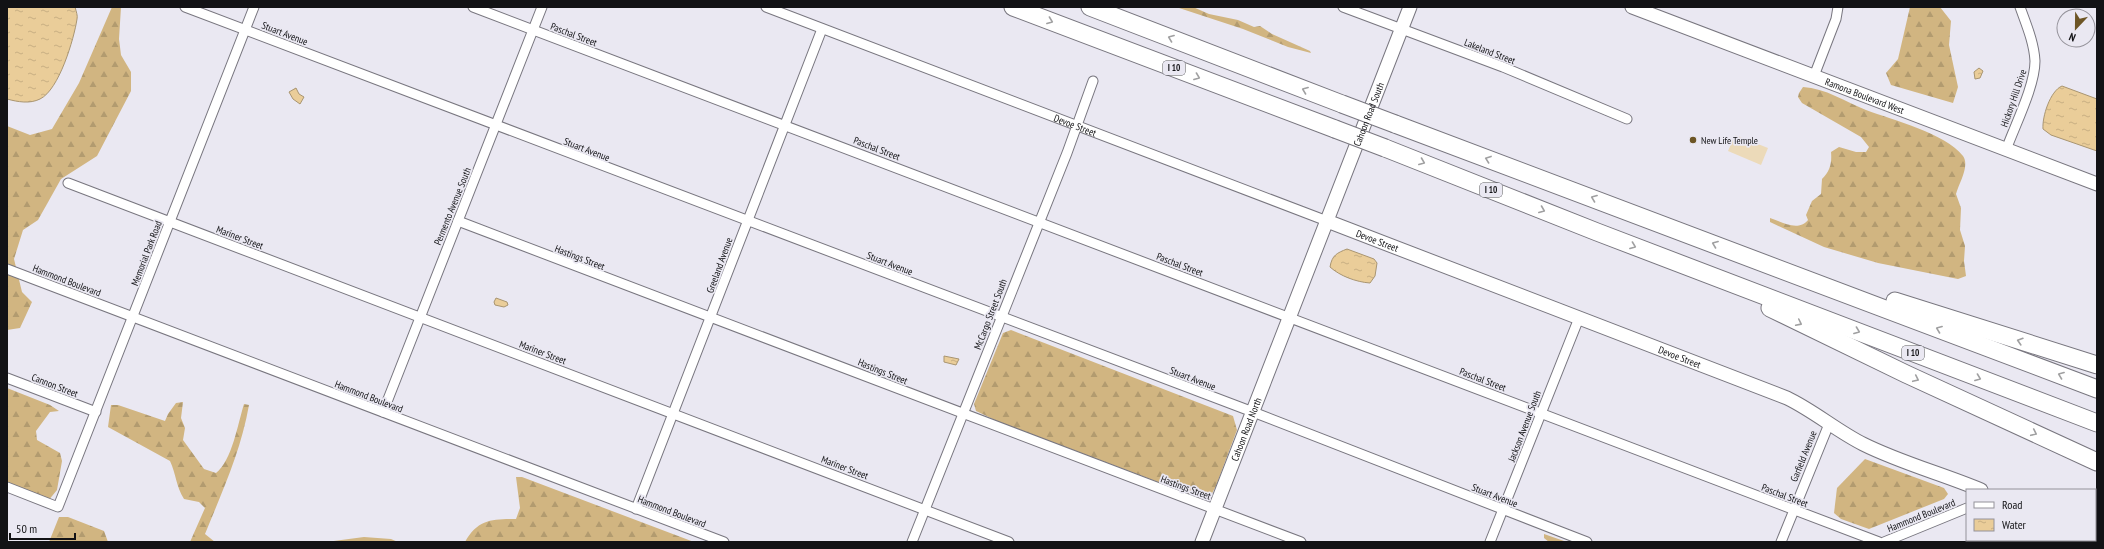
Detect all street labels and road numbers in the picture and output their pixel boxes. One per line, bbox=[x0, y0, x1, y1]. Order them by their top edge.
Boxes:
street label: Stuart Avenue bbox=[260, 19, 310, 48]
street label: Paschal Street bbox=[549, 20, 599, 49]
street label: Lakeland Street bbox=[1462, 36, 1517, 67]
road number: I 10 bbox=[1163, 61, 1185, 75]
street label: Hickory Hill Drive bbox=[1998, 68, 2029, 129]
street label: Ramona Boulevard West bbox=[1823, 75, 1906, 117]
street label: Cahoon Road South bbox=[1351, 81, 1387, 148]
street label: Devoe Street bbox=[1052, 111, 1098, 140]
street label: Paschal Street bbox=[852, 134, 902, 163]
street label: Stuart Avenue bbox=[562, 135, 612, 164]
street label: Permento Avenue South bbox=[431, 166, 474, 247]
road number: I 10 bbox=[1480, 183, 1502, 197]
street label: Memorial Park Road bbox=[128, 219, 165, 287]
street label: Mariner Street bbox=[214, 223, 265, 252]
street label: Devoe Street bbox=[1354, 227, 1401, 255]
street label: Greeland Avenue bbox=[703, 236, 736, 295]
street label: Hastings Street bbox=[553, 242, 607, 273]
street label: Stuart Avenue bbox=[865, 249, 915, 278]
street label: Paschal Street bbox=[1155, 250, 1205, 279]
street label: Hammond Boulevard bbox=[31, 261, 103, 299]
street label: McCargo Street South bbox=[971, 277, 1010, 351]
street label: Mariner Street bbox=[517, 338, 568, 367]
street label: Devoe Street bbox=[1657, 343, 1703, 371]
road number: I 10 bbox=[1902, 346, 1924, 360]
street label: Hastings Street bbox=[856, 356, 910, 387]
street label: Stuart Avenue bbox=[1168, 364, 1218, 393]
street label: Paschal Street bbox=[1458, 365, 1508, 394]
street label: Cannon Street bbox=[30, 371, 80, 400]
street label: Hammond Boulevard bbox=[333, 377, 405, 415]
street label: Jackson Avenue South bbox=[1505, 389, 1544, 465]
street label: Cahoon Road North bbox=[1228, 396, 1265, 463]
street label: Garfield Avenue bbox=[1787, 429, 1820, 484]
street label: Mariner Street bbox=[819, 453, 870, 482]
street label: Hastings Street bbox=[1159, 472, 1213, 503]
street label: Stuart Avenue bbox=[1470, 481, 1520, 510]
street label: Paschal Street bbox=[1760, 481, 1810, 510]
street label: Hammond Boulevard bbox=[636, 492, 708, 530]
street label: Hammond Boulevard bbox=[1885, 496, 1957, 535]

